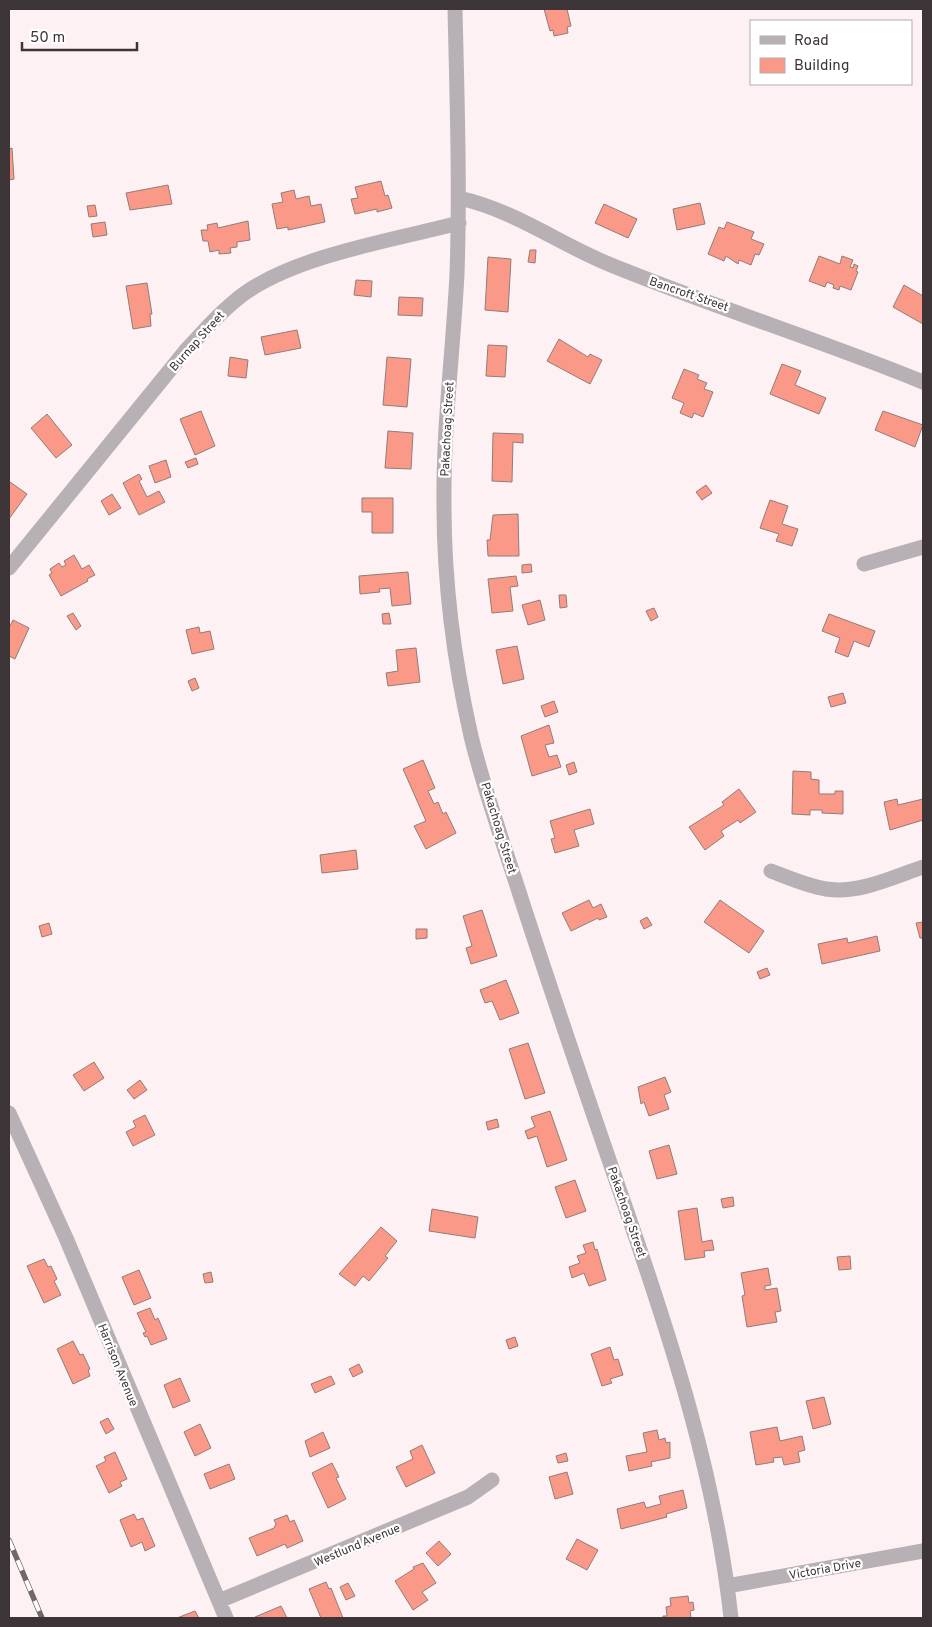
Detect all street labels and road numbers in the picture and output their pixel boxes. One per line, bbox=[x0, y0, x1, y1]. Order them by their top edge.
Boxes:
street label: Bancroft Street bbox=[647, 274, 730, 316]
street label: Burnap Street bbox=[167, 308, 229, 375]
street label: Pakachoag Street bbox=[438, 381, 458, 477]
street label: Pakachoag Street bbox=[476, 780, 520, 876]
street label: Pakachoag Street bbox=[603, 1165, 649, 1260]
street label: Harrison Avenue bbox=[93, 1322, 141, 1409]
street label: Westlund Avenue bbox=[312, 1521, 403, 1571]
street label: Victoria Drive bbox=[788, 1556, 863, 1584]

